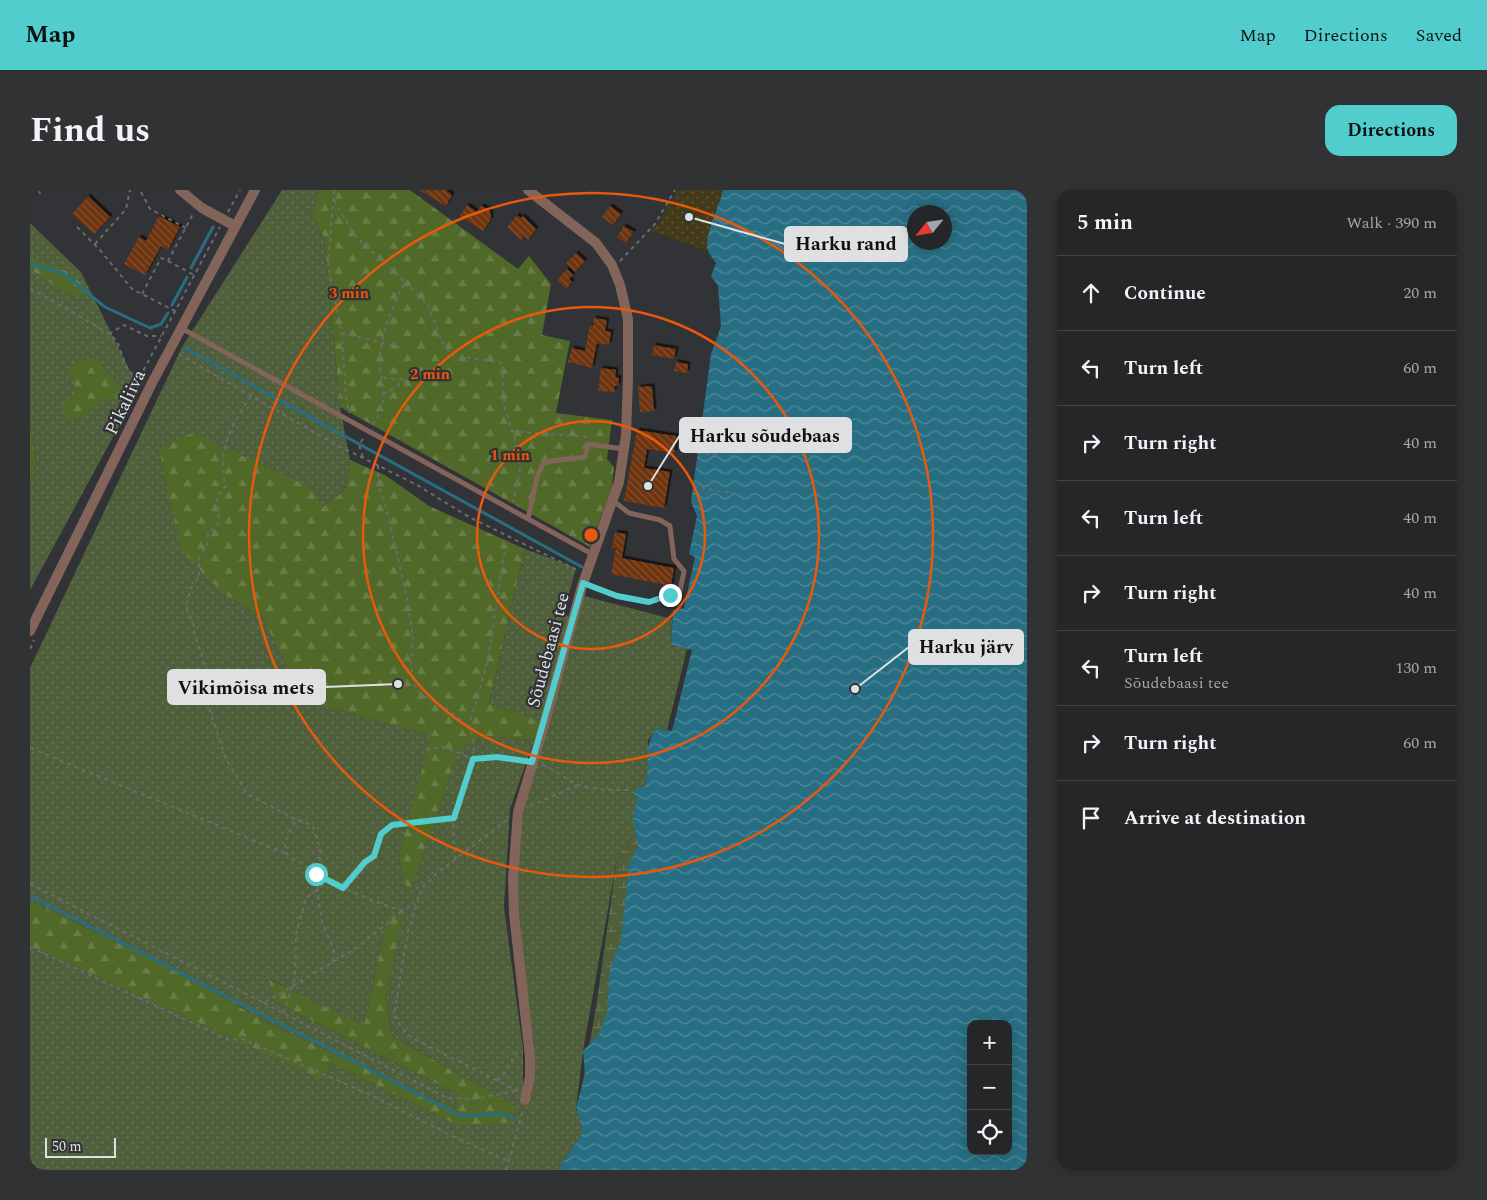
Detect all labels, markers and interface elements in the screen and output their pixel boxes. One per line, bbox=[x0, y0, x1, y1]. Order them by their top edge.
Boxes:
text: Map bbox=[25, 17, 75, 53]
text: Map bbox=[1240, 22, 1276, 49]
text: Directions bbox=[1304, 22, 1388, 49]
text: Saved bbox=[1416, 22, 1462, 49]
text: Find us bbox=[30, 104, 150, 157]
button: Directions bbox=[1325, 105, 1457, 156]
north arrow bbox=[907, 205, 952, 250]
text: 5 min bbox=[1077, 207, 1133, 239]
text: Walk · 390 m bbox=[1346, 211, 1437, 235]
callout: Harku rand bbox=[785, 227, 907, 261]
text: Harku rand bbox=[795, 230, 897, 259]
icon: ahead bbox=[1077, 279, 1105, 307]
text: Continue bbox=[1124, 279, 1206, 308]
text: 20 m bbox=[1403, 281, 1437, 305]
text: 3 min bbox=[329, 282, 369, 305]
icon: left bbox=[1077, 354, 1105, 382]
text: Turn left bbox=[1124, 354, 1203, 383]
text: 60 m bbox=[1403, 356, 1437, 380]
text: 2 min bbox=[410, 363, 450, 386]
street label: Pikaliiva bbox=[98, 365, 153, 439]
callout: Harku sõudebaas bbox=[680, 418, 851, 452]
text: Harku sõudebaas bbox=[690, 422, 840, 451]
icon: right bbox=[1077, 429, 1105, 457]
text: Turn right bbox=[1124, 429, 1217, 458]
text: 40 m bbox=[1403, 431, 1437, 455]
text: 1 min bbox=[490, 444, 530, 467]
icon: left bbox=[1077, 504, 1105, 532]
text: Turn left bbox=[1124, 504, 1203, 533]
text: 40 m bbox=[1403, 506, 1437, 530]
centre of rings bbox=[582, 526, 600, 544]
icon: right bbox=[1077, 579, 1105, 607]
text: Turn right bbox=[1124, 579, 1217, 608]
text: 40 m bbox=[1403, 581, 1437, 605]
route end bbox=[659, 584, 682, 607]
street label: Sõudebaasi tee bbox=[520, 590, 577, 711]
callout: Harku järv bbox=[909, 630, 1023, 664]
text: Harku järv bbox=[919, 633, 1014, 662]
text: Turn left bbox=[1124, 642, 1203, 671]
icon: left bbox=[1077, 654, 1105, 682]
text: 130 m bbox=[1395, 656, 1437, 680]
callout: Vikimõisa mets bbox=[168, 670, 325, 704]
text: Sõudebaasi tee bbox=[1124, 671, 1229, 695]
text: Vikimõisa mets bbox=[178, 674, 315, 703]
icon: right bbox=[1077, 729, 1105, 757]
text: Turn right bbox=[1124, 729, 1217, 758]
text: 60 m bbox=[1403, 731, 1437, 755]
icon: arrive bbox=[1077, 804, 1105, 832]
text: Arrive at destination bbox=[1124, 804, 1306, 833]
route start bbox=[305, 863, 328, 886]
map controls bbox=[967, 1020, 1012, 1155]
button: + bbox=[967, 1020, 1012, 1065]
button: − bbox=[967, 1065, 1012, 1110]
button: locate bbox=[967, 1110, 1012, 1155]
scale bar bbox=[45, 1135, 116, 1158]
text: 50 m bbox=[52, 1136, 82, 1157]

